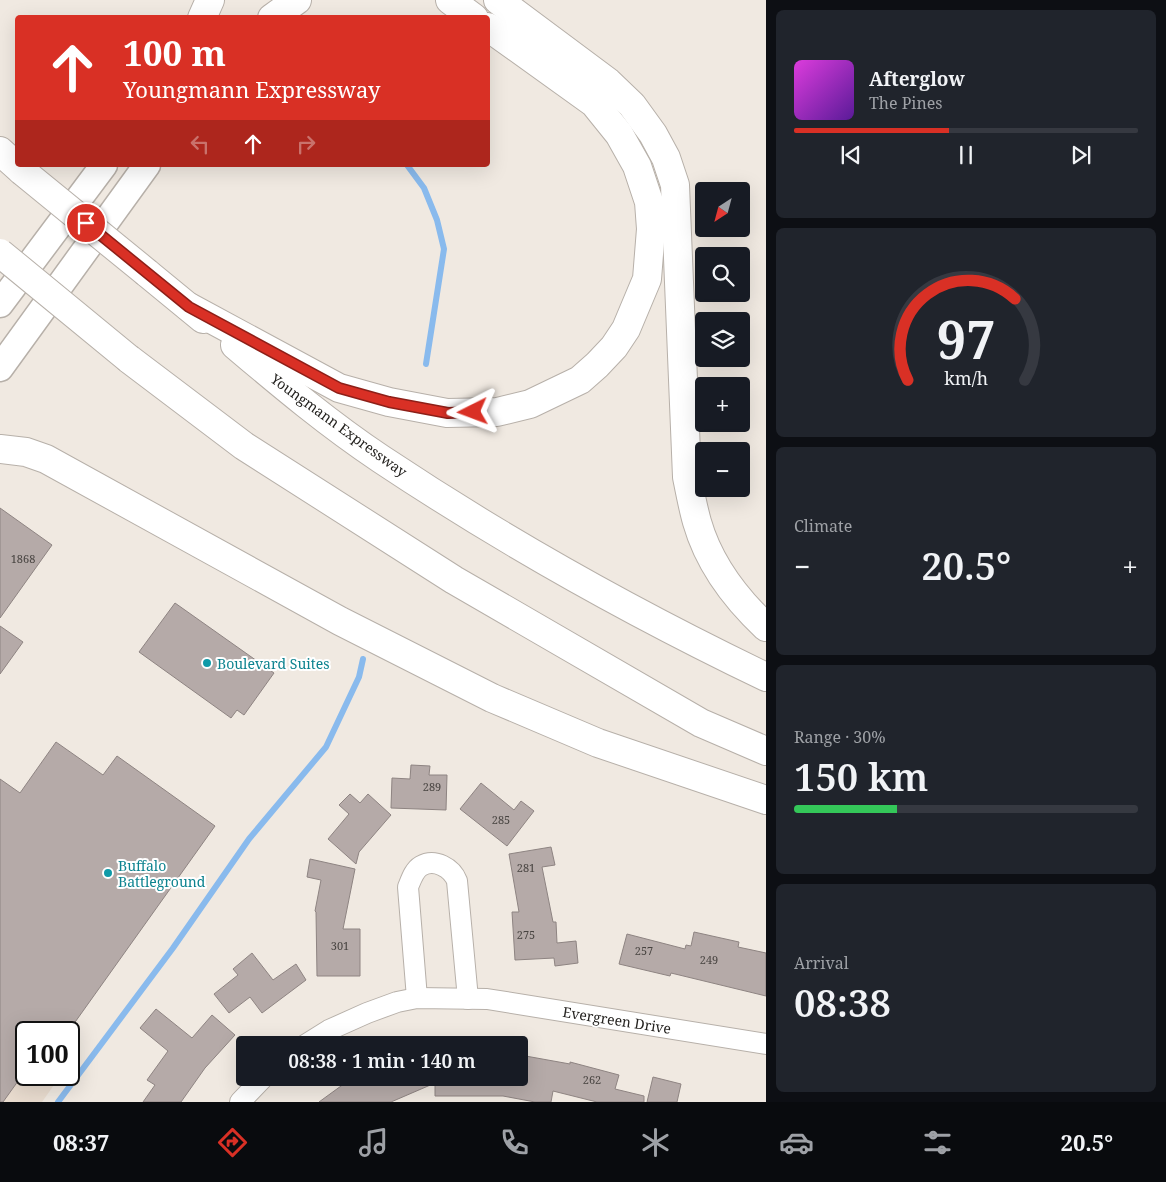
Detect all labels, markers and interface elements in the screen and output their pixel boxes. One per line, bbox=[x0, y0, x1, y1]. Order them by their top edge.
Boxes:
text: 100 m bbox=[123, 29, 226, 76]
icon: ahead bbox=[40, 35, 105, 100]
text: Afterglow bbox=[869, 66, 965, 92]
text: Youngmann Expressway bbox=[123, 74, 380, 104]
text: The Pines bbox=[869, 92, 943, 114]
icon: left bbox=[186, 130, 214, 158]
icon: ahead bbox=[239, 130, 267, 158]
icon: right bbox=[292, 130, 320, 158]
icon: previous bbox=[837, 141, 865, 169]
icon: pause bbox=[952, 141, 980, 169]
icon: next bbox=[1067, 141, 1095, 169]
north arrow bbox=[695, 182, 750, 238]
map controls bbox=[695, 182, 750, 497]
pin bbox=[65, 202, 107, 244]
icon: arrive bbox=[72, 209, 100, 237]
button: search bbox=[695, 247, 750, 302]
text: 97 bbox=[937, 303, 995, 374]
button: layers bbox=[695, 312, 750, 367]
text: km/h bbox=[944, 366, 988, 390]
street label: Youngmann Expressway bbox=[266, 369, 411, 481]
button: + bbox=[695, 377, 750, 432]
position arrow bbox=[446, 385, 498, 437]
button: − bbox=[695, 442, 750, 497]
text: Climate bbox=[794, 515, 852, 537]
text: 20.5° bbox=[921, 539, 1011, 591]
text: − bbox=[794, 547, 810, 585]
text: + bbox=[1122, 547, 1138, 585]
house number: 1868 bbox=[11, 551, 35, 566]
place label: Boulevard Suites bbox=[217, 654, 330, 673]
marker: Boulevard Suites bbox=[201, 657, 213, 669]
text: Range · 30% bbox=[794, 726, 886, 748]
text: 150 km bbox=[794, 750, 928, 802]
house number: 289 bbox=[423, 779, 441, 794]
house number: 285 bbox=[492, 812, 510, 827]
place label: Buffalo Battleground bbox=[118, 856, 206, 891]
house number: 281 bbox=[517, 860, 535, 875]
marker: Buffalo Battleground bbox=[102, 867, 114, 879]
house number: 275 bbox=[517, 927, 535, 942]
house number: 301 bbox=[331, 938, 349, 953]
house number: 257 bbox=[635, 943, 653, 958]
house number: 249 bbox=[700, 952, 718, 967]
text: Arrival bbox=[794, 952, 849, 974]
text: 08:38 bbox=[794, 976, 891, 1028]
street label: Evergreen Drive bbox=[561, 1002, 673, 1038]
speed limit sign: 100 bbox=[15, 1021, 80, 1086]
text: 08:38 · 1 min · 140 m bbox=[288, 1048, 476, 1074]
house number: 262 bbox=[583, 1072, 601, 1087]
icon: directions bbox=[215, 1125, 250, 1160]
icon: music bbox=[356, 1125, 391, 1160]
icon: phone bbox=[497, 1125, 532, 1160]
icon: climate bbox=[638, 1125, 673, 1160]
icon: car bbox=[779, 1125, 814, 1160]
icon: filters bbox=[920, 1125, 955, 1160]
text: 08:37 bbox=[53, 1127, 109, 1157]
text: 20.5° bbox=[1060, 1127, 1113, 1157]

